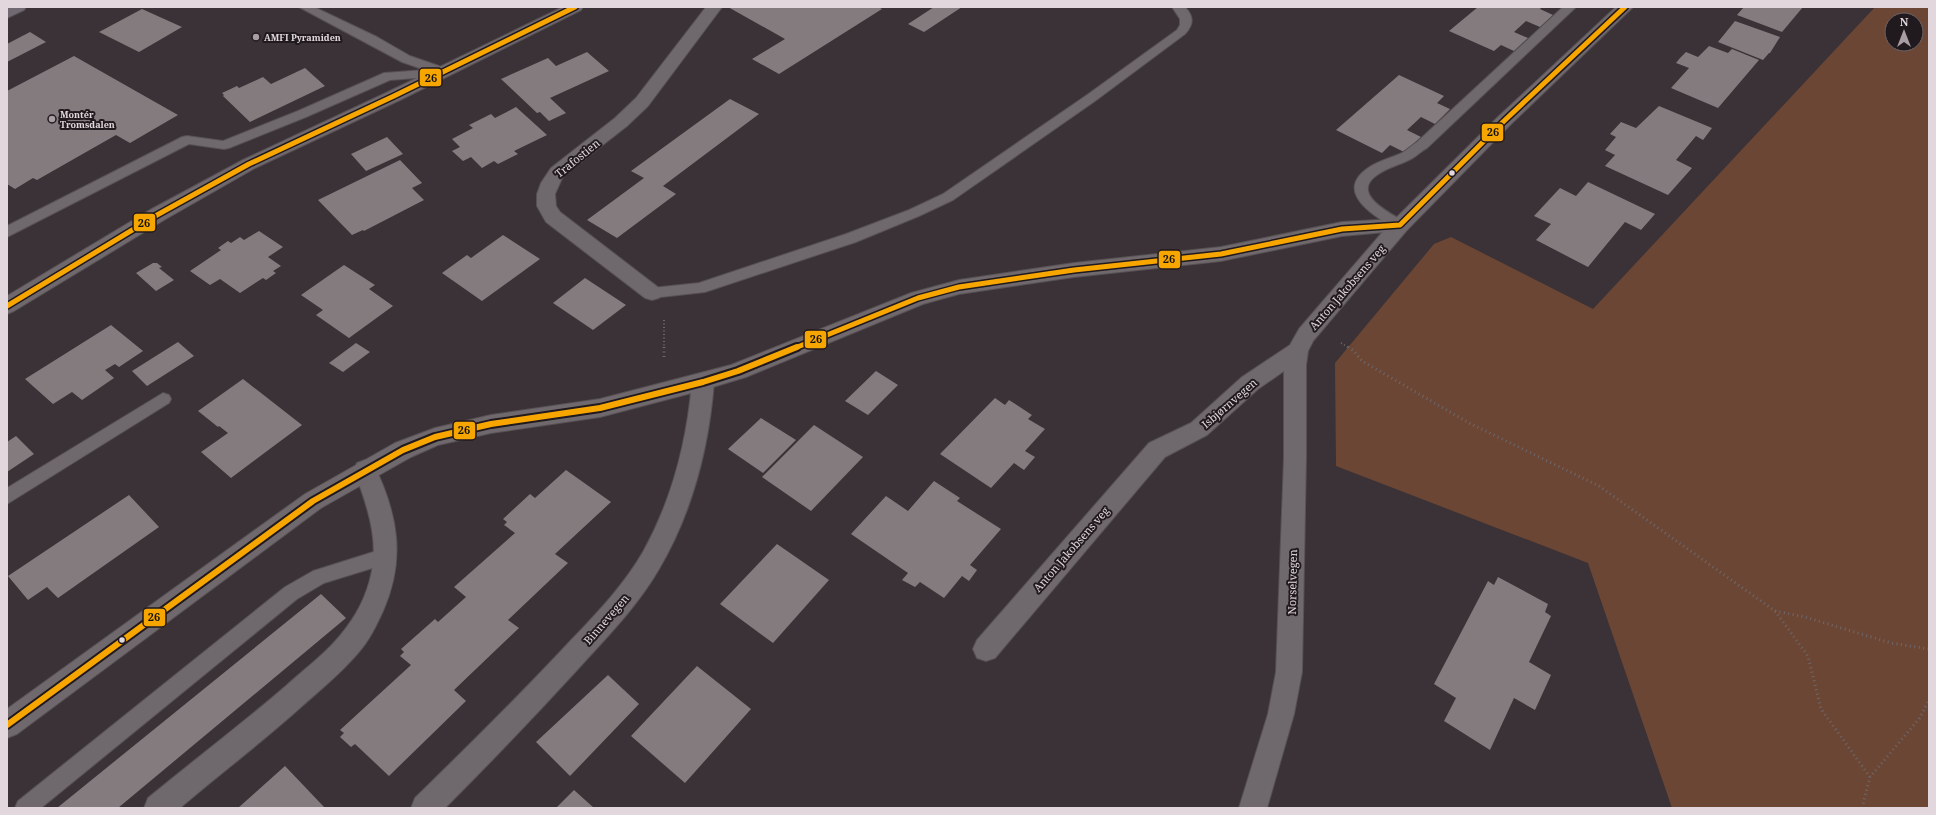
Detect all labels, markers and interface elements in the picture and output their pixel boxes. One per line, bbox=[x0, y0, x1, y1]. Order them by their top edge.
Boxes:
north arrow bbox=[1884, 12, 1924, 52]
text: N bbox=[1900, 14, 1909, 29]
place label: AMFI Pyramiden bbox=[264, 31, 341, 44]
marker: AMFI Pyramiden bbox=[251, 32, 261, 42]
line badge: 26 bbox=[419, 68, 442, 87]
text: 26 bbox=[425, 70, 437, 85]
place label: Montér Tromsdalen bbox=[60, 108, 115, 131]
marker: Montér Tromsdalen bbox=[47, 114, 57, 124]
line badge: 26 bbox=[1481, 123, 1504, 142]
text: 26 bbox=[1487, 124, 1499, 139]
street label: Trafostien bbox=[551, 135, 603, 181]
unlabelled marker bbox=[1447, 168, 1457, 178]
line badge: 26 bbox=[133, 213, 156, 232]
text: 26 bbox=[138, 215, 150, 230]
street label: Anton Jakobsens veg bbox=[1306, 241, 1388, 333]
line badge: 26 bbox=[1158, 250, 1181, 269]
text: 26 bbox=[1163, 251, 1175, 266]
line badge: 26 bbox=[804, 330, 827, 349]
text: 26 bbox=[810, 331, 822, 346]
street label: Isbjørnvegen bbox=[1198, 375, 1260, 431]
line badge: 26 bbox=[453, 421, 476, 440]
text: 26 bbox=[458, 422, 470, 437]
street label: Anton Jakobsens veg bbox=[1030, 503, 1112, 595]
street label: Norselvegen bbox=[1284, 549, 1300, 615]
street label: Binnevegen bbox=[580, 591, 632, 647]
line badge: 26 bbox=[143, 608, 166, 627]
text: 26 bbox=[148, 609, 160, 624]
unlabelled marker bbox=[117, 635, 127, 645]

